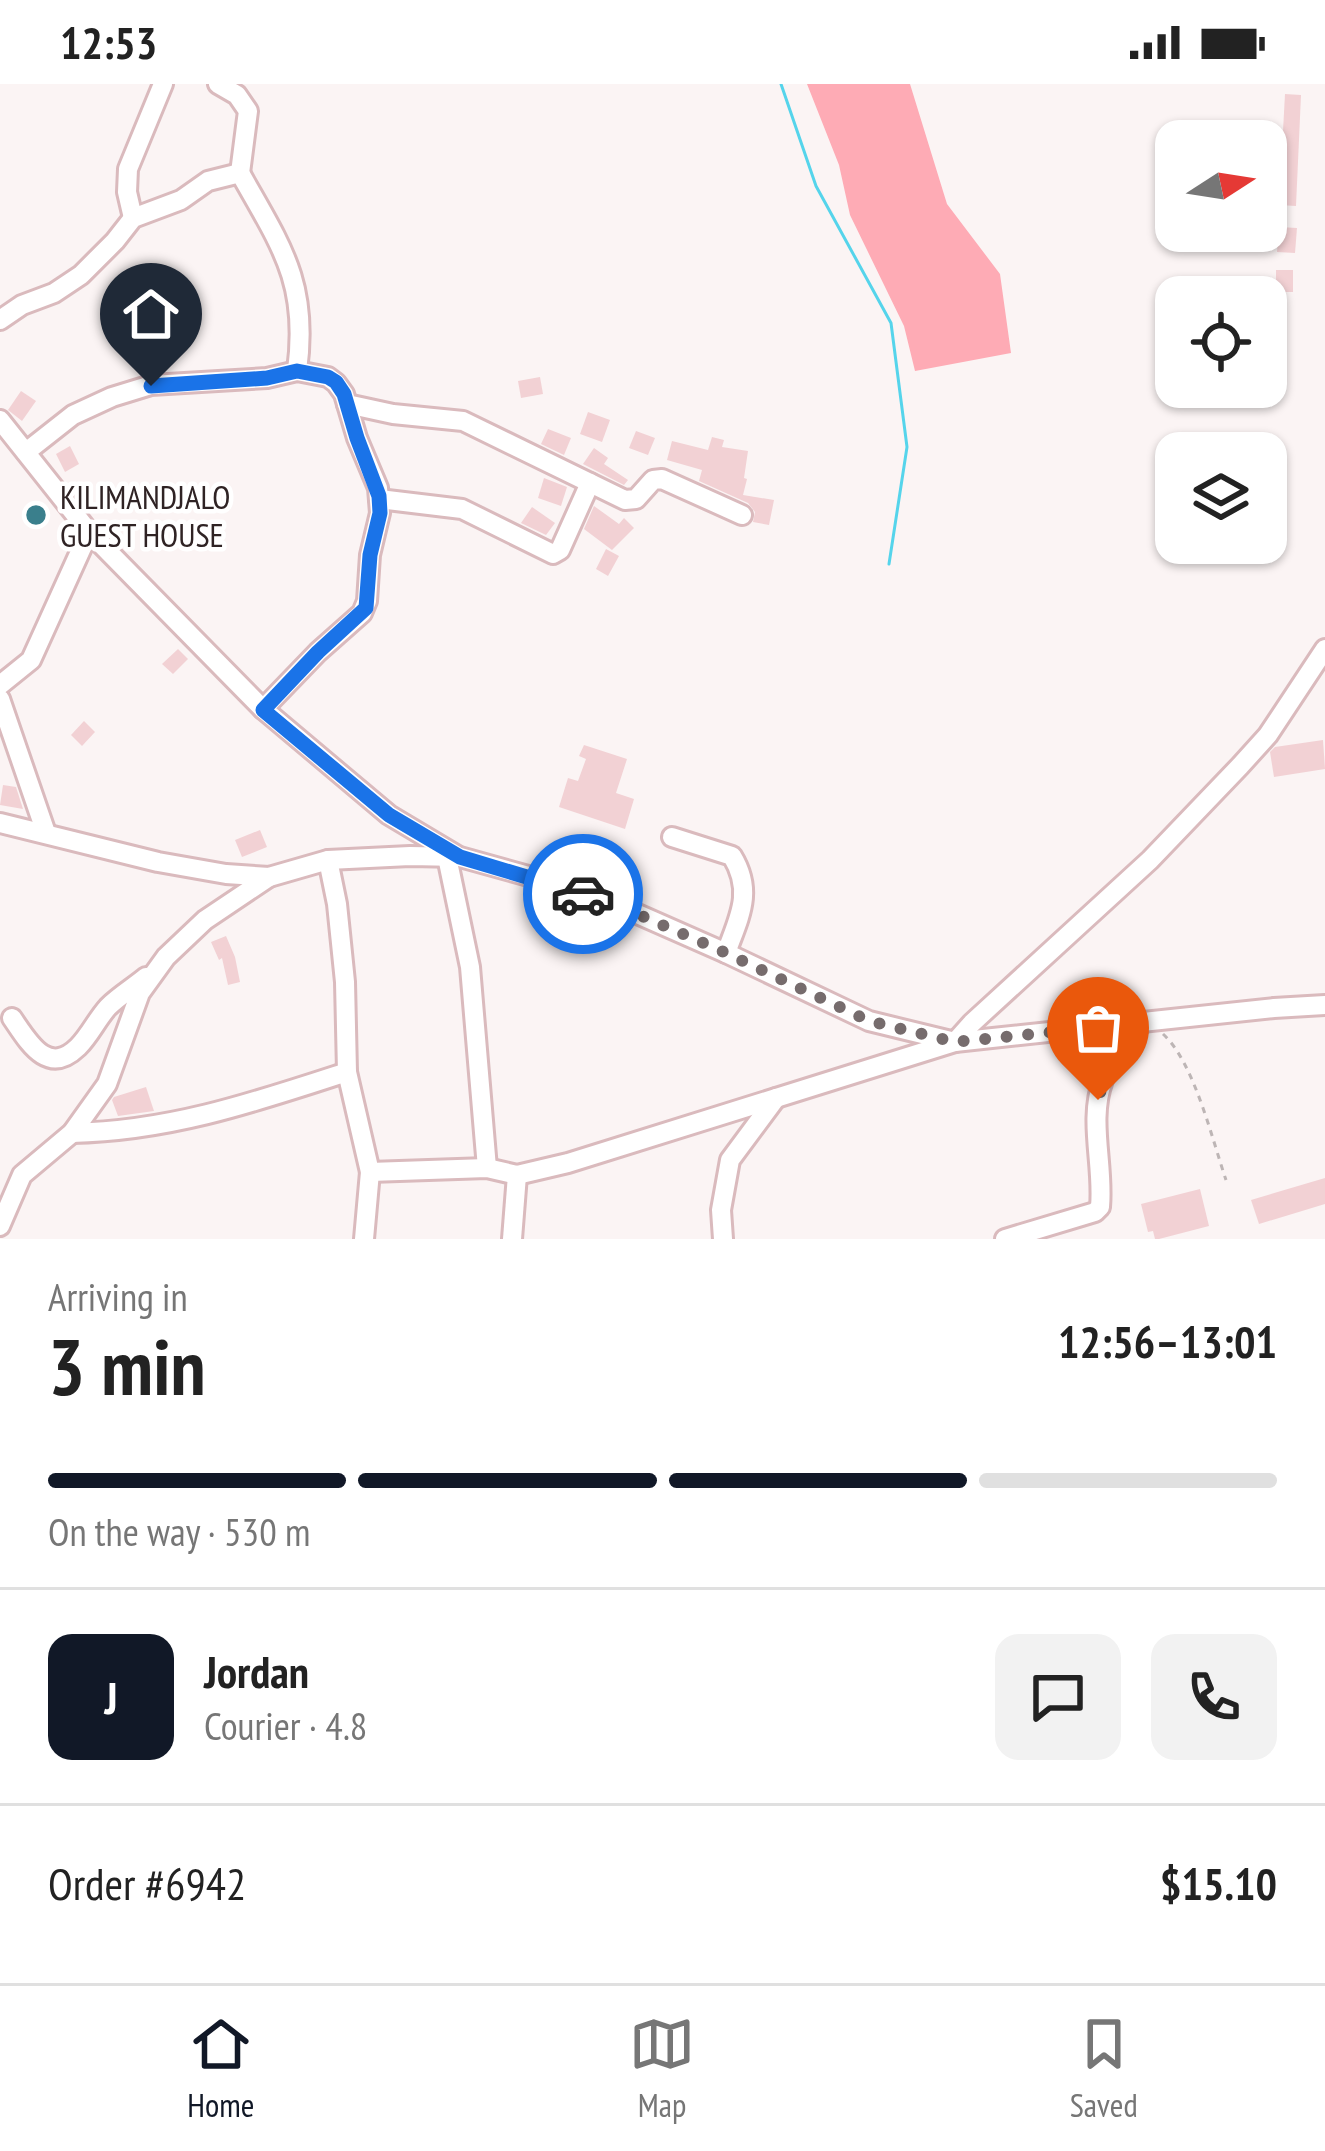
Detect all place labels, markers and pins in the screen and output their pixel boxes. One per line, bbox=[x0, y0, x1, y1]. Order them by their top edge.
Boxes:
pin bbox=[100, 263, 202, 386]
place label: KILIMANDJALO GUEST HOUSE bbox=[60, 475, 230, 556]
marker: KILIMANDJALO GUEST HOUSE bbox=[23, 502, 49, 528]
pin bbox=[1047, 977, 1149, 1100]

